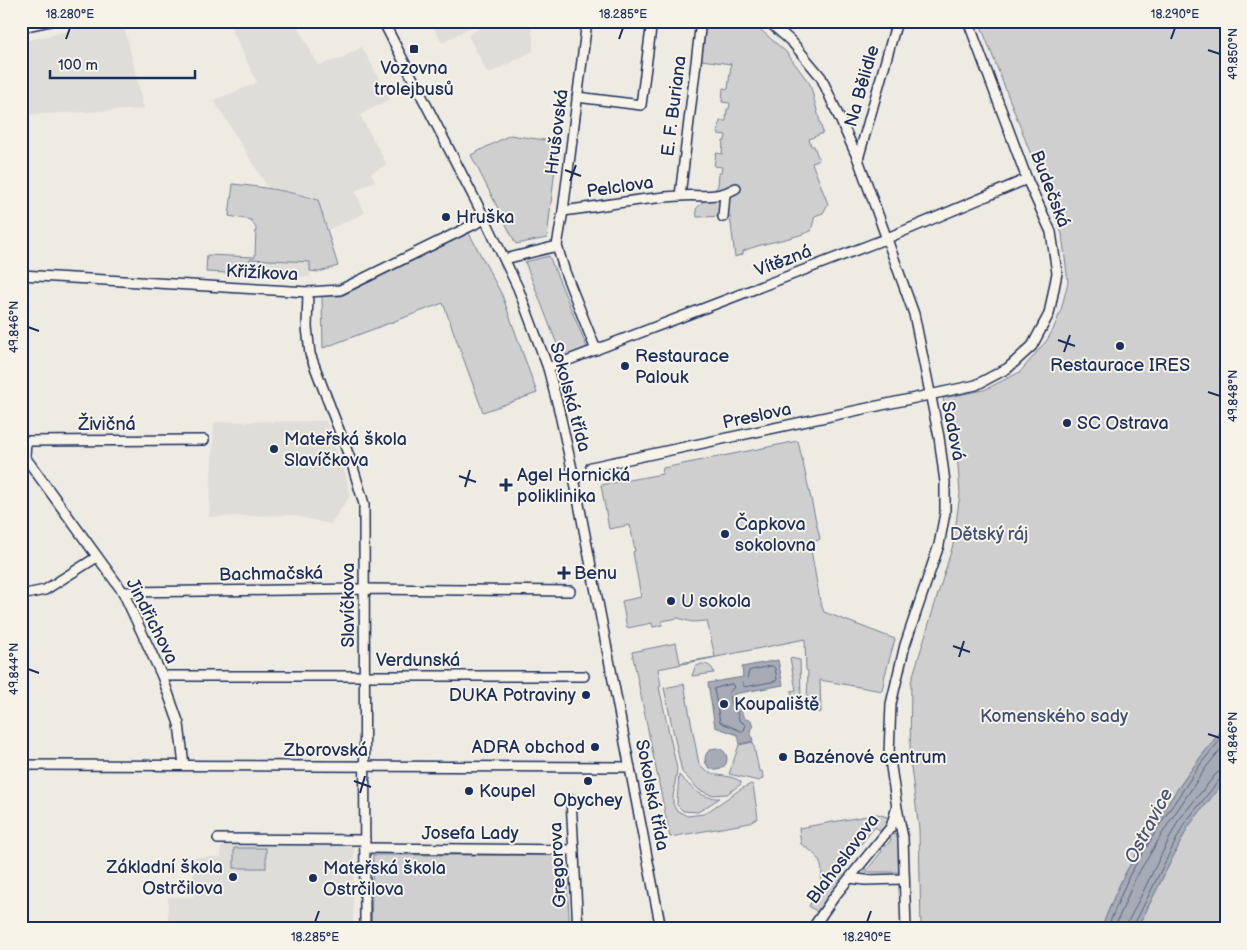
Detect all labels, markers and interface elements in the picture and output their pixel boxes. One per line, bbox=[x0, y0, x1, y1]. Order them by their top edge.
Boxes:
text: 18.280°E bbox=[46, 7, 94, 22]
text: 18.285°E bbox=[599, 7, 647, 22]
text: 18.290°E bbox=[1151, 7, 1199, 22]
text: 49.850°N bbox=[1226, 28, 1241, 80]
street label: Na Bělidle bbox=[840, 42, 884, 129]
marker: Vozovna trolejbusů bbox=[408, 43, 420, 55]
scale bar bbox=[50, 48, 195, 80]
street label: E. F. Buriana bbox=[657, 54, 691, 158]
text: 100 m bbox=[58, 56, 98, 75]
place label: Vozovna trolejbusů bbox=[374, 58, 454, 100]
street label: Hrušovská bbox=[541, 88, 573, 176]
street label: Budečská bbox=[1026, 148, 1074, 230]
street label: Pelclova bbox=[585, 172, 655, 202]
place label: Hruška bbox=[456, 207, 514, 228]
marker: Hruška bbox=[440, 211, 452, 223]
street label: Vítězná bbox=[752, 241, 814, 281]
street label: Křižíkova bbox=[225, 261, 299, 285]
text: 49.846°N bbox=[7, 301, 22, 353]
street label: Sokolská třída bbox=[545, 340, 595, 454]
marker: Restaurace IRES bbox=[1114, 340, 1126, 352]
place label: Restaurace Palouk bbox=[635, 346, 729, 388]
place label: Restaurace IRES bbox=[1050, 355, 1190, 376]
marker: Restaurace Palouk bbox=[619, 360, 631, 372]
text: 49.848°N bbox=[1226, 370, 1241, 422]
street label: Preslova bbox=[721, 398, 793, 434]
street label: Sadová bbox=[937, 399, 969, 463]
street label: Živičná bbox=[77, 412, 136, 435]
place label: SC Ostrava bbox=[1077, 413, 1169, 434]
marker: SC Ostrava bbox=[1061, 417, 1073, 429]
place label: Mateřská škola Slavíčkova bbox=[284, 429, 407, 471]
marker: Mateřská škola Slavíčkova bbox=[268, 443, 280, 455]
place label: Agel Hornická poliklinika bbox=[517, 465, 630, 507]
marker: Agel Hornická poliklinika bbox=[499, 478, 513, 492]
place label: Čapkova sokolovna bbox=[735, 512, 816, 556]
park label: Dětský ráj bbox=[950, 524, 1028, 545]
marker: Čapkova sokolovna bbox=[719, 528, 731, 540]
street label: Bachmačská bbox=[219, 563, 323, 585]
street label: Slavíčkova bbox=[338, 563, 359, 647]
place label: Benu bbox=[574, 563, 617, 584]
marker: Benu bbox=[558, 567, 570, 579]
street label: Jindřichova bbox=[122, 575, 182, 667]
place label: U sokola bbox=[681, 591, 751, 612]
marker: U sokola bbox=[665, 595, 677, 607]
text: 49.844°N bbox=[7, 643, 22, 695]
street label: Verdunská bbox=[376, 650, 460, 671]
place label: DUKA Potraviny bbox=[449, 685, 577, 706]
marker: DUKA Potraviny bbox=[580, 689, 592, 701]
place label: Koupaliště bbox=[734, 694, 819, 715]
marker: Koupaliště bbox=[718, 698, 730, 710]
park label: Komenského sady bbox=[980, 706, 1129, 727]
text: 49.846°N bbox=[1226, 712, 1241, 764]
place label: ADRA obchod bbox=[472, 737, 585, 758]
street label: Sokolská třída bbox=[631, 738, 673, 852]
street label: Zborovská bbox=[283, 740, 368, 761]
marker: ADRA obchod bbox=[589, 741, 601, 753]
place label: Bazénové centrum bbox=[793, 747, 947, 768]
marker: Bazénové centrum bbox=[777, 751, 789, 763]
marker: Obychey bbox=[582, 775, 594, 787]
place label: Koupel bbox=[479, 781, 536, 802]
water label: Ostravice bbox=[1120, 784, 1178, 868]
marker: Koupel bbox=[463, 785, 475, 797]
place label: Obychey bbox=[553, 790, 624, 811]
street label: Blahoslavova bbox=[802, 810, 884, 908]
street label: Gregorova bbox=[545, 822, 571, 908]
street label: Josefa Lady bbox=[421, 823, 519, 844]
place label: Základní škola Ostrčilova bbox=[106, 857, 223, 899]
place label: Mateřská škola Ostrčilova bbox=[323, 858, 446, 900]
marker: Základní škola Ostrčilova bbox=[227, 871, 239, 883]
marker: Mateřská škola Ostrčilova bbox=[307, 872, 319, 884]
text: 18.285°E bbox=[291, 930, 339, 945]
text: 18.290°E bbox=[843, 930, 891, 945]

